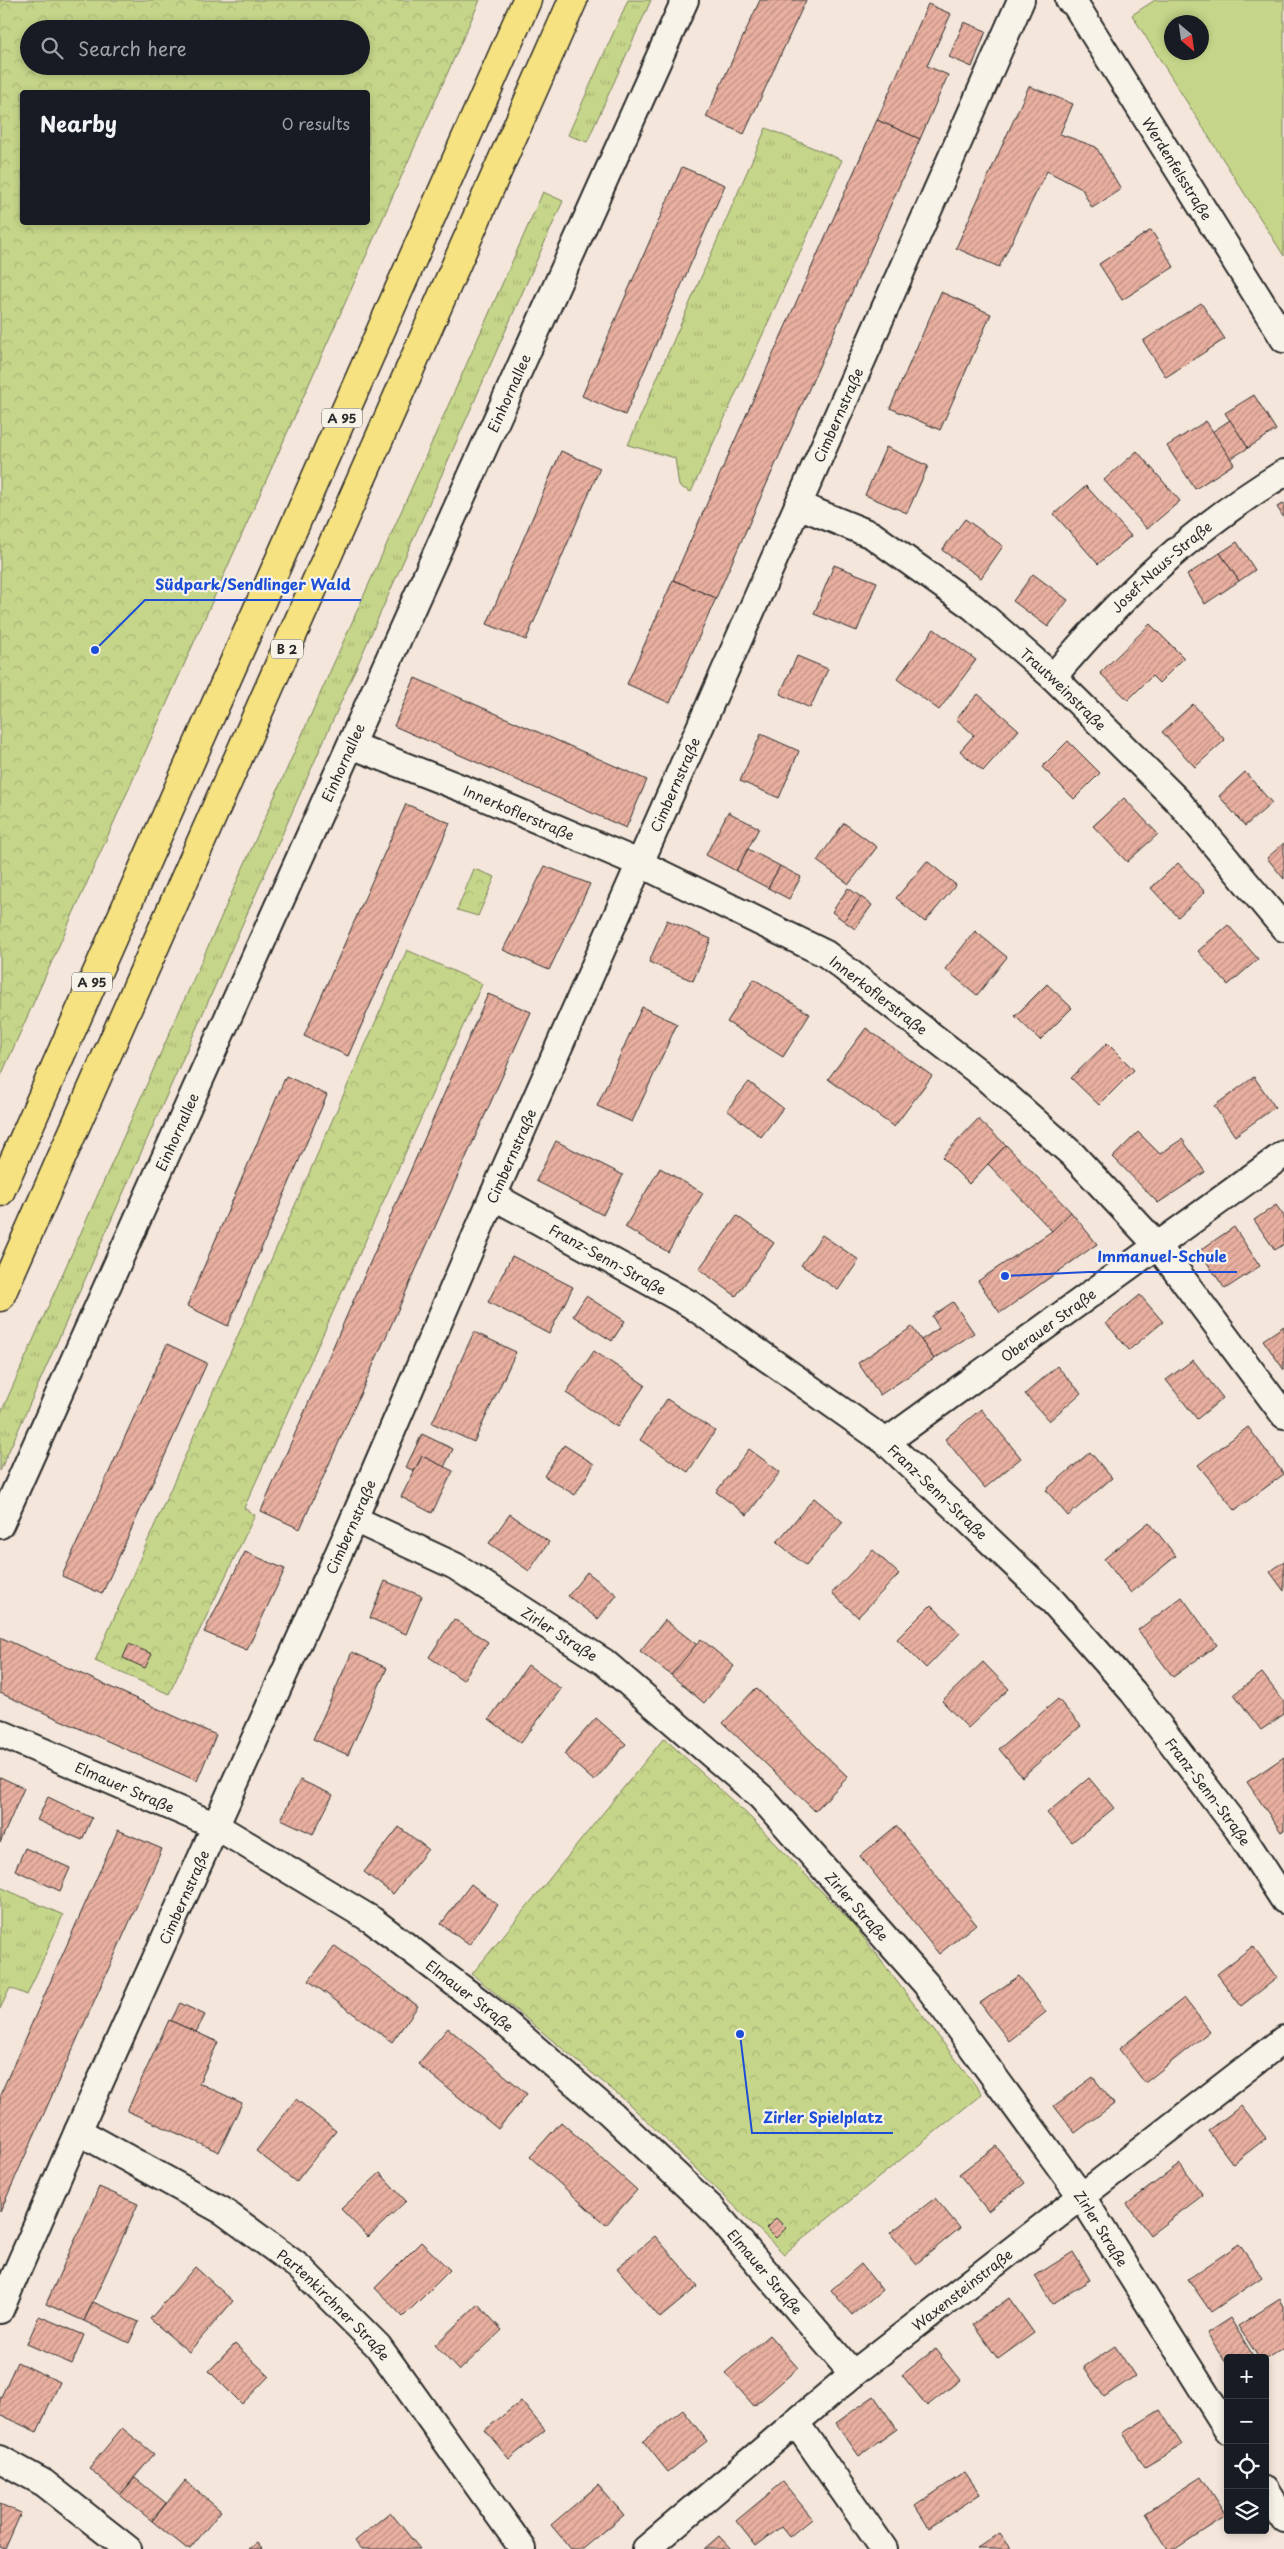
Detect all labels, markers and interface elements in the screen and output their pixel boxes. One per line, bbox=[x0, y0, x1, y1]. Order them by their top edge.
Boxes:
north arrow bbox=[1164, 15, 1209, 60]
search box bbox=[20, 20, 370, 75]
icon: search bbox=[38, 34, 66, 62]
text: Search here bbox=[78, 34, 187, 62]
text: Nearby bbox=[40, 107, 117, 139]
text: 0 results bbox=[282, 111, 350, 135]
street label: Werdenfelsstraße bbox=[1138, 113, 1218, 224]
street label: Einhornallee bbox=[482, 350, 535, 436]
street label: Cimbernstraße bbox=[808, 364, 868, 466]
road number: A 95 bbox=[322, 408, 362, 428]
street label: Josef-Naus-Straße bbox=[1106, 516, 1216, 617]
callout: Südpark/Sendlinger Wald bbox=[145, 570, 361, 600]
text: Südpark/Sendlinger Wald bbox=[155, 572, 351, 595]
road number: B 2 bbox=[271, 640, 303, 659]
street label: Trautweinstraße bbox=[1016, 643, 1111, 735]
street label: Einhornallee bbox=[316, 719, 369, 805]
street label: Cimbernstraße bbox=[645, 734, 705, 835]
street label: Innerkoflerstraße bbox=[461, 779, 578, 845]
street label: Innerkoflerstraße bbox=[825, 950, 932, 1039]
road number: A 95 bbox=[72, 972, 112, 992]
street label: Einhornallee bbox=[150, 1089, 204, 1174]
street label: Cimbernstraße bbox=[481, 1105, 541, 1207]
street label: Franz-Senn-Straße bbox=[545, 1218, 670, 1300]
callout: Immanuel-Schule bbox=[1088, 1242, 1237, 1272]
text: Immanuel-Schule bbox=[1097, 1244, 1227, 1267]
street label: Oberauer Straße bbox=[996, 1283, 1100, 1366]
street label: Franz-Senn-Straße bbox=[883, 1439, 993, 1544]
street label: Cimbernstraße bbox=[320, 1476, 380, 1577]
street label: Zirler Straße bbox=[518, 1601, 602, 1666]
street label: Franz-Senn-Straße bbox=[1161, 1733, 1256, 1850]
street label: Elmauer Straße bbox=[72, 1756, 178, 1817]
street label: Cimbernstraße bbox=[153, 1846, 214, 1948]
street label: Zirler Straße bbox=[821, 1866, 894, 1945]
street label: Elmauer Straße bbox=[422, 1954, 519, 2036]
callout: Zirler Spielplatz bbox=[752, 2103, 893, 2133]
text: Zirler Spielplatz bbox=[763, 2105, 883, 2128]
street label: Zirler Straße bbox=[1070, 2186, 1133, 2271]
street label: Elmauer Straße bbox=[723, 2224, 808, 2319]
street label: Waxensteinstraße bbox=[907, 2243, 1017, 2335]
street label: Partenkirchner Straße bbox=[273, 2244, 395, 2364]
map controls bbox=[1224, 2354, 1269, 2534]
button: + bbox=[1224, 2354, 1269, 2399]
button: − bbox=[1224, 2399, 1269, 2444]
button: locate bbox=[1224, 2444, 1269, 2489]
button: layers bbox=[1224, 2489, 1269, 2534]

